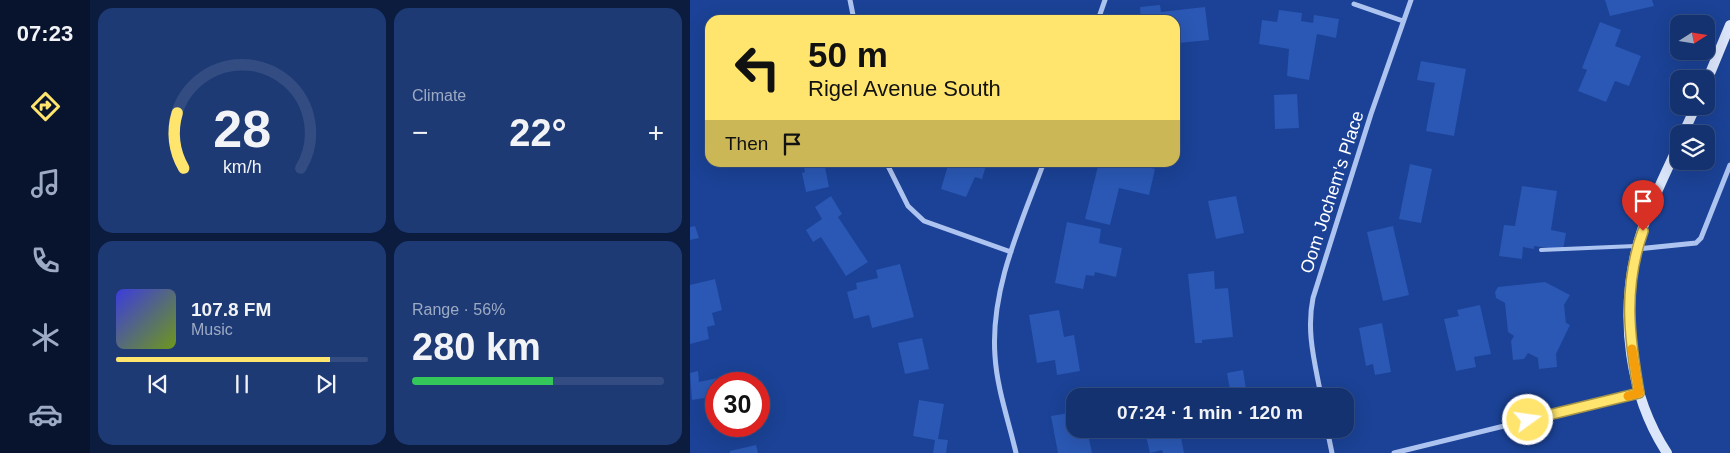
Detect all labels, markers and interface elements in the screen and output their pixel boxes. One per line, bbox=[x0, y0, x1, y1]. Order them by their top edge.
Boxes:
north arrow bbox=[1670, 15, 1715, 60]
map controls bbox=[1670, 15, 1715, 170]
text: 07:23 bbox=[17, 21, 73, 46]
icon: left bbox=[725, 35, 790, 100]
text: 50 m bbox=[808, 35, 888, 74]
button: search bbox=[1670, 70, 1715, 115]
text: Rigel Avenue South bbox=[808, 76, 1001, 101]
text: Climate bbox=[412, 87, 466, 104]
icon: directions bbox=[28, 89, 63, 124]
text: 28 bbox=[213, 100, 271, 158]
street label: Oom Jochem's Place bbox=[1296, 108, 1368, 276]
text: 22° bbox=[509, 112, 567, 154]
text: − bbox=[412, 117, 428, 148]
text: + bbox=[648, 117, 664, 148]
button: layers bbox=[1670, 125, 1715, 170]
icon: arrive bbox=[778, 130, 806, 158]
text: Then bbox=[725, 133, 768, 154]
text: km/h bbox=[223, 157, 261, 177]
icon: music bbox=[28, 166, 63, 201]
pin bbox=[1622, 180, 1664, 231]
icon: arrive bbox=[1629, 187, 1657, 215]
icon: phone bbox=[28, 243, 63, 278]
text: 107.8 FM bbox=[191, 299, 271, 320]
text: Range · 56% bbox=[412, 301, 505, 318]
icon: climate bbox=[28, 320, 63, 355]
text: Music bbox=[191, 321, 233, 338]
text: 280 km bbox=[412, 326, 541, 368]
icon: previous bbox=[144, 370, 172, 398]
icon: pause bbox=[228, 370, 256, 398]
icon: next bbox=[312, 370, 340, 398]
speed limit sign: 30 bbox=[705, 372, 770, 437]
position arrow bbox=[1501, 393, 1553, 445]
icon: car bbox=[28, 397, 63, 432]
text: 07:24 · 1 min · 120 m bbox=[1117, 402, 1303, 423]

